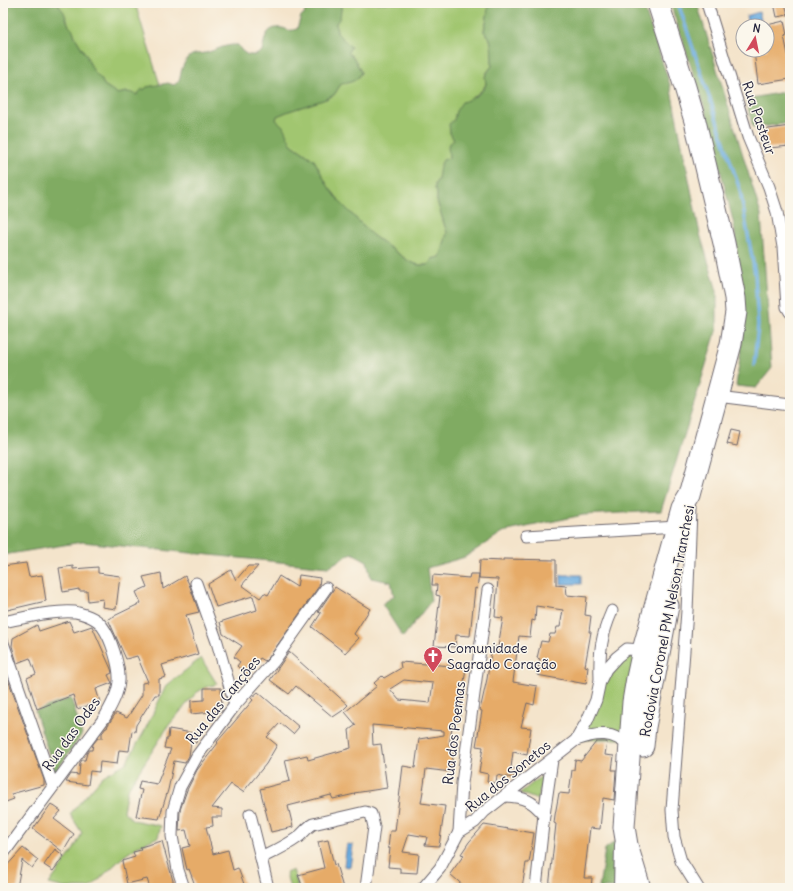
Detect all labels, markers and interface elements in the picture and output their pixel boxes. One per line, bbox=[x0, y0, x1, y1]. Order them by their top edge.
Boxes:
north arrow bbox=[735, 18, 775, 58]
text: N bbox=[752, 21, 762, 36]
street label: Rua Pasteur bbox=[738, 79, 780, 157]
street label: Rodovia Coronel PM Nelson Tranchesi bbox=[636, 504, 698, 738]
place label: Comunidade Sagrado Coração bbox=[447, 639, 557, 673]
church icon: Comunidade Sagrado Coração bbox=[422, 645, 444, 673]
street label: Rua das Canções bbox=[182, 652, 264, 748]
street label: Rua dos Poemas bbox=[439, 680, 469, 786]
street label: Rua das Odes bbox=[38, 693, 104, 775]
street label: Rua dos Sonetos bbox=[462, 736, 554, 816]

